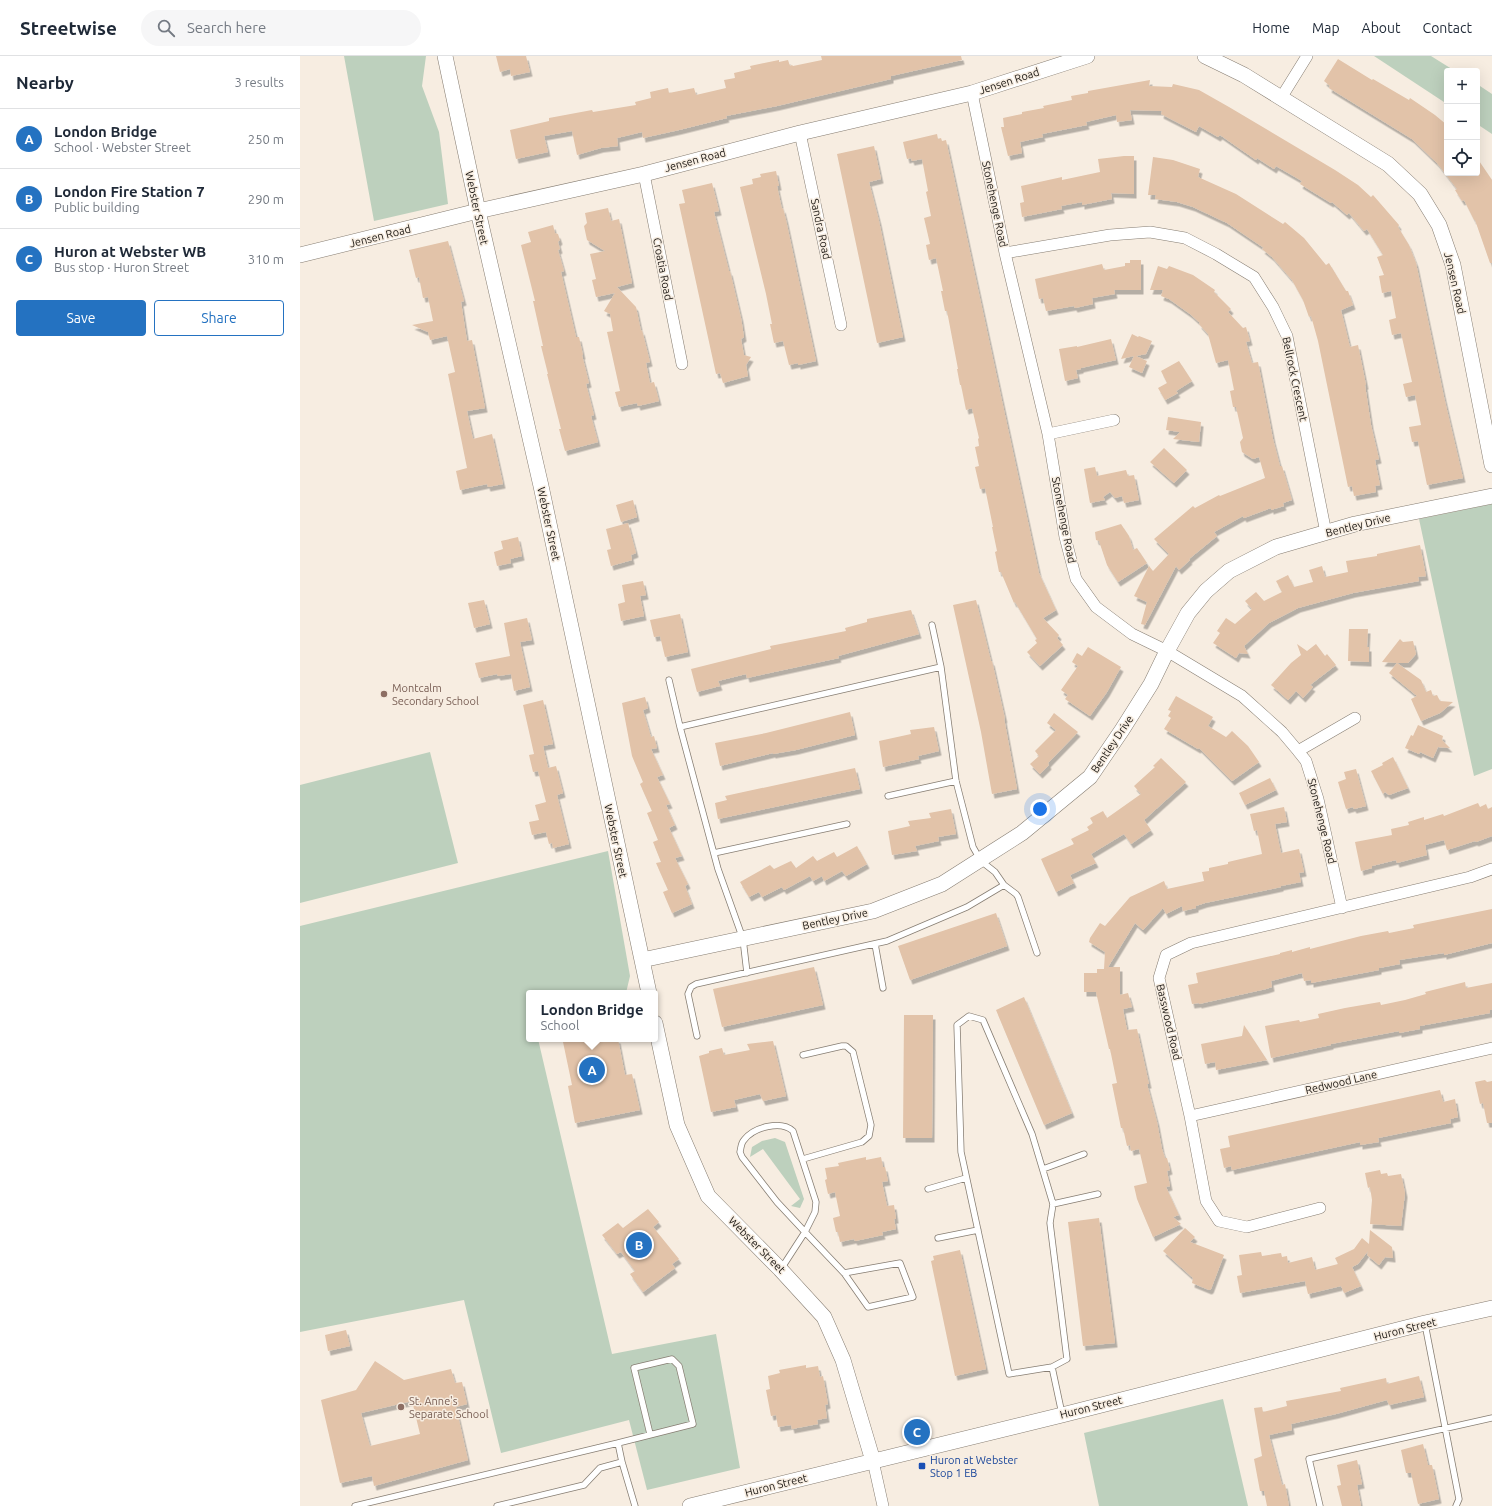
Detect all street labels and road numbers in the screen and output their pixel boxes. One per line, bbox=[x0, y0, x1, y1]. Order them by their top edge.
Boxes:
street label: Jensen Road bbox=[977, 66, 1041, 96]
street label: Jensen Road bbox=[663, 146, 727, 174]
street label: Stonehenge Road bbox=[980, 160, 1010, 248]
street label: Webster Street bbox=[463, 170, 491, 247]
street label: Sandra Road bbox=[809, 198, 833, 260]
street label: Jensen Road bbox=[348, 223, 412, 249]
street label: Croatia Road bbox=[651, 237, 675, 301]
street label: Jensen Road bbox=[1442, 251, 1468, 315]
street label: Bellrock Crescent bbox=[1280, 336, 1310, 423]
street label: Stonehenge Road bbox=[1050, 476, 1078, 564]
street label: Webster Street bbox=[535, 486, 563, 563]
street label: Bentley Drive bbox=[1324, 511, 1392, 539]
street label: Bentley Drive bbox=[1088, 713, 1136, 775]
street label: Stonehenge Road bbox=[1306, 777, 1338, 865]
street label: Webster Street bbox=[602, 803, 630, 880]
street label: Bentley Drive bbox=[801, 906, 869, 932]
street label: Basswood Road bbox=[1154, 983, 1184, 1061]
street label: Redwood Lane bbox=[1304, 1068, 1378, 1096]
street label: Webster Street bbox=[726, 1214, 788, 1276]
street label: Huron Street bbox=[1372, 1315, 1438, 1343]
street label: Huron Street bbox=[1058, 1393, 1124, 1421]
street label: Huron Street bbox=[743, 1471, 809, 1499]

